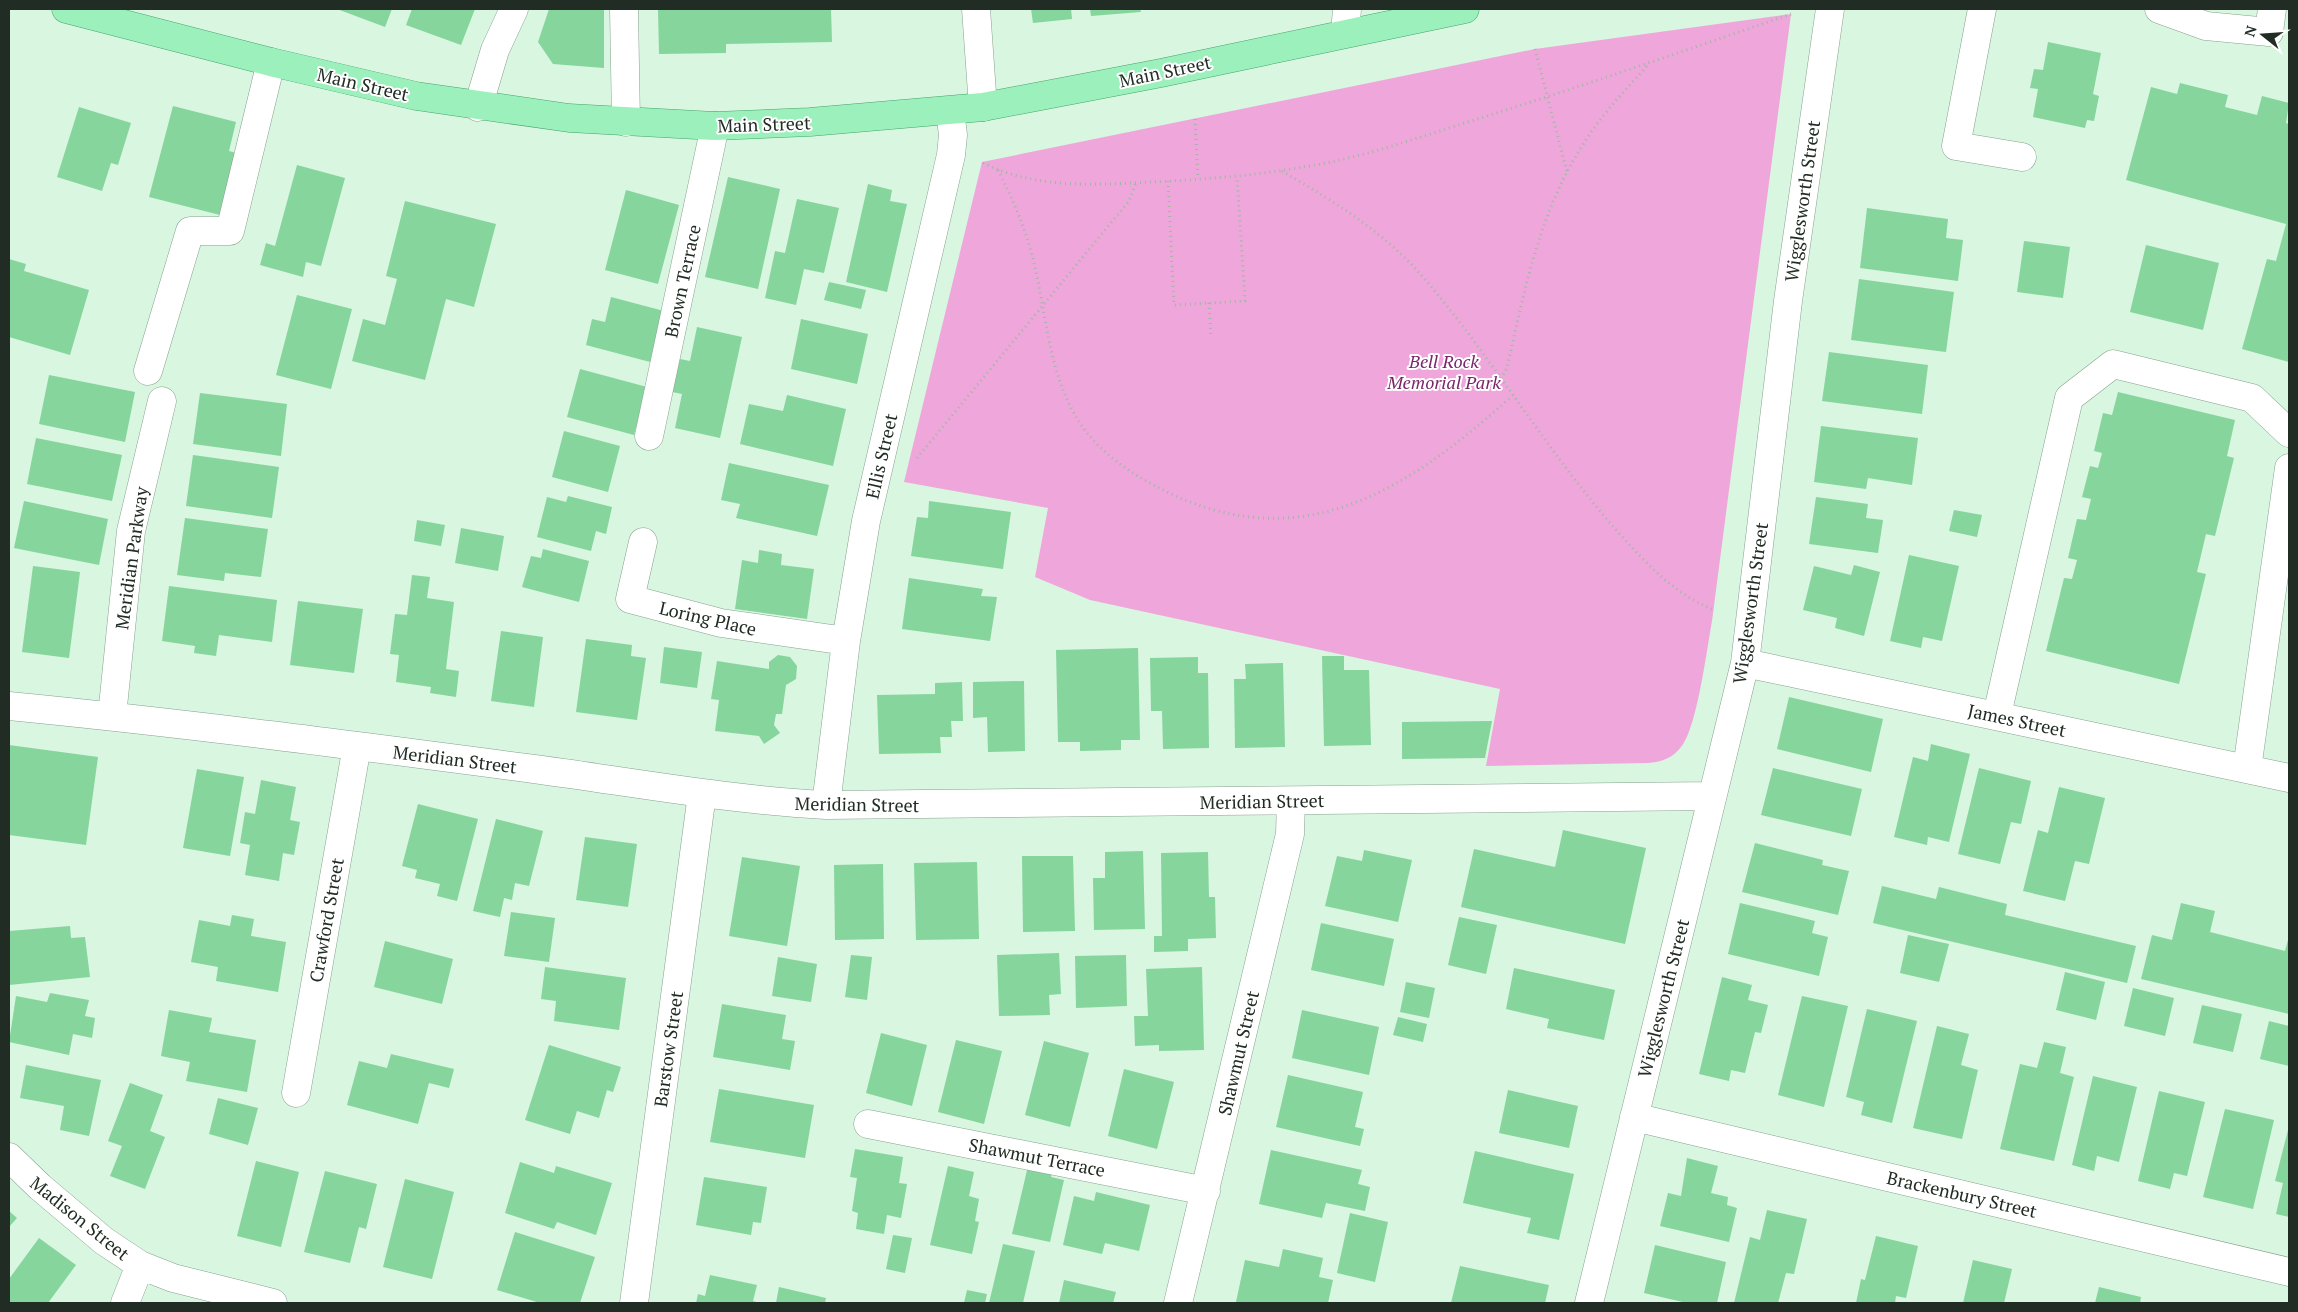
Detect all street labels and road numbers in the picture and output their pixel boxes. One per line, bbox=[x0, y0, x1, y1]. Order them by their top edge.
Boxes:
street label: Main Street bbox=[1117, 50, 1213, 92]
street label: Main Street bbox=[315, 62, 411, 106]
street label: Main Street bbox=[717, 110, 811, 138]
street label: Wigglesworth Street bbox=[1779, 118, 1825, 283]
street label: Brown Terrace bbox=[658, 222, 706, 340]
street label: Ellis Street bbox=[860, 411, 903, 501]
street label: Meridian Parkway bbox=[109, 484, 153, 631]
street label: Wigglesworth Street bbox=[1727, 520, 1773, 685]
street label: Loring Place bbox=[657, 595, 759, 641]
street label: James Street bbox=[1966, 698, 2069, 742]
street label: Meridian Street bbox=[392, 739, 519, 779]
street label: Meridian Street bbox=[1200, 788, 1325, 814]
street label: Meridian Street bbox=[795, 791, 920, 817]
street label: Crawford Street bbox=[303, 856, 349, 984]
street label: Wigglesworth Street bbox=[1632, 916, 1694, 1080]
street label: Shawmut Street bbox=[1212, 988, 1264, 1118]
street label: Barstow Street bbox=[648, 989, 688, 1109]
street label: Shawmut Terrace bbox=[967, 1132, 1107, 1182]
street label: Brackenbury Street bbox=[1885, 1165, 2040, 1223]
street label: Madison Street bbox=[25, 1171, 135, 1266]

